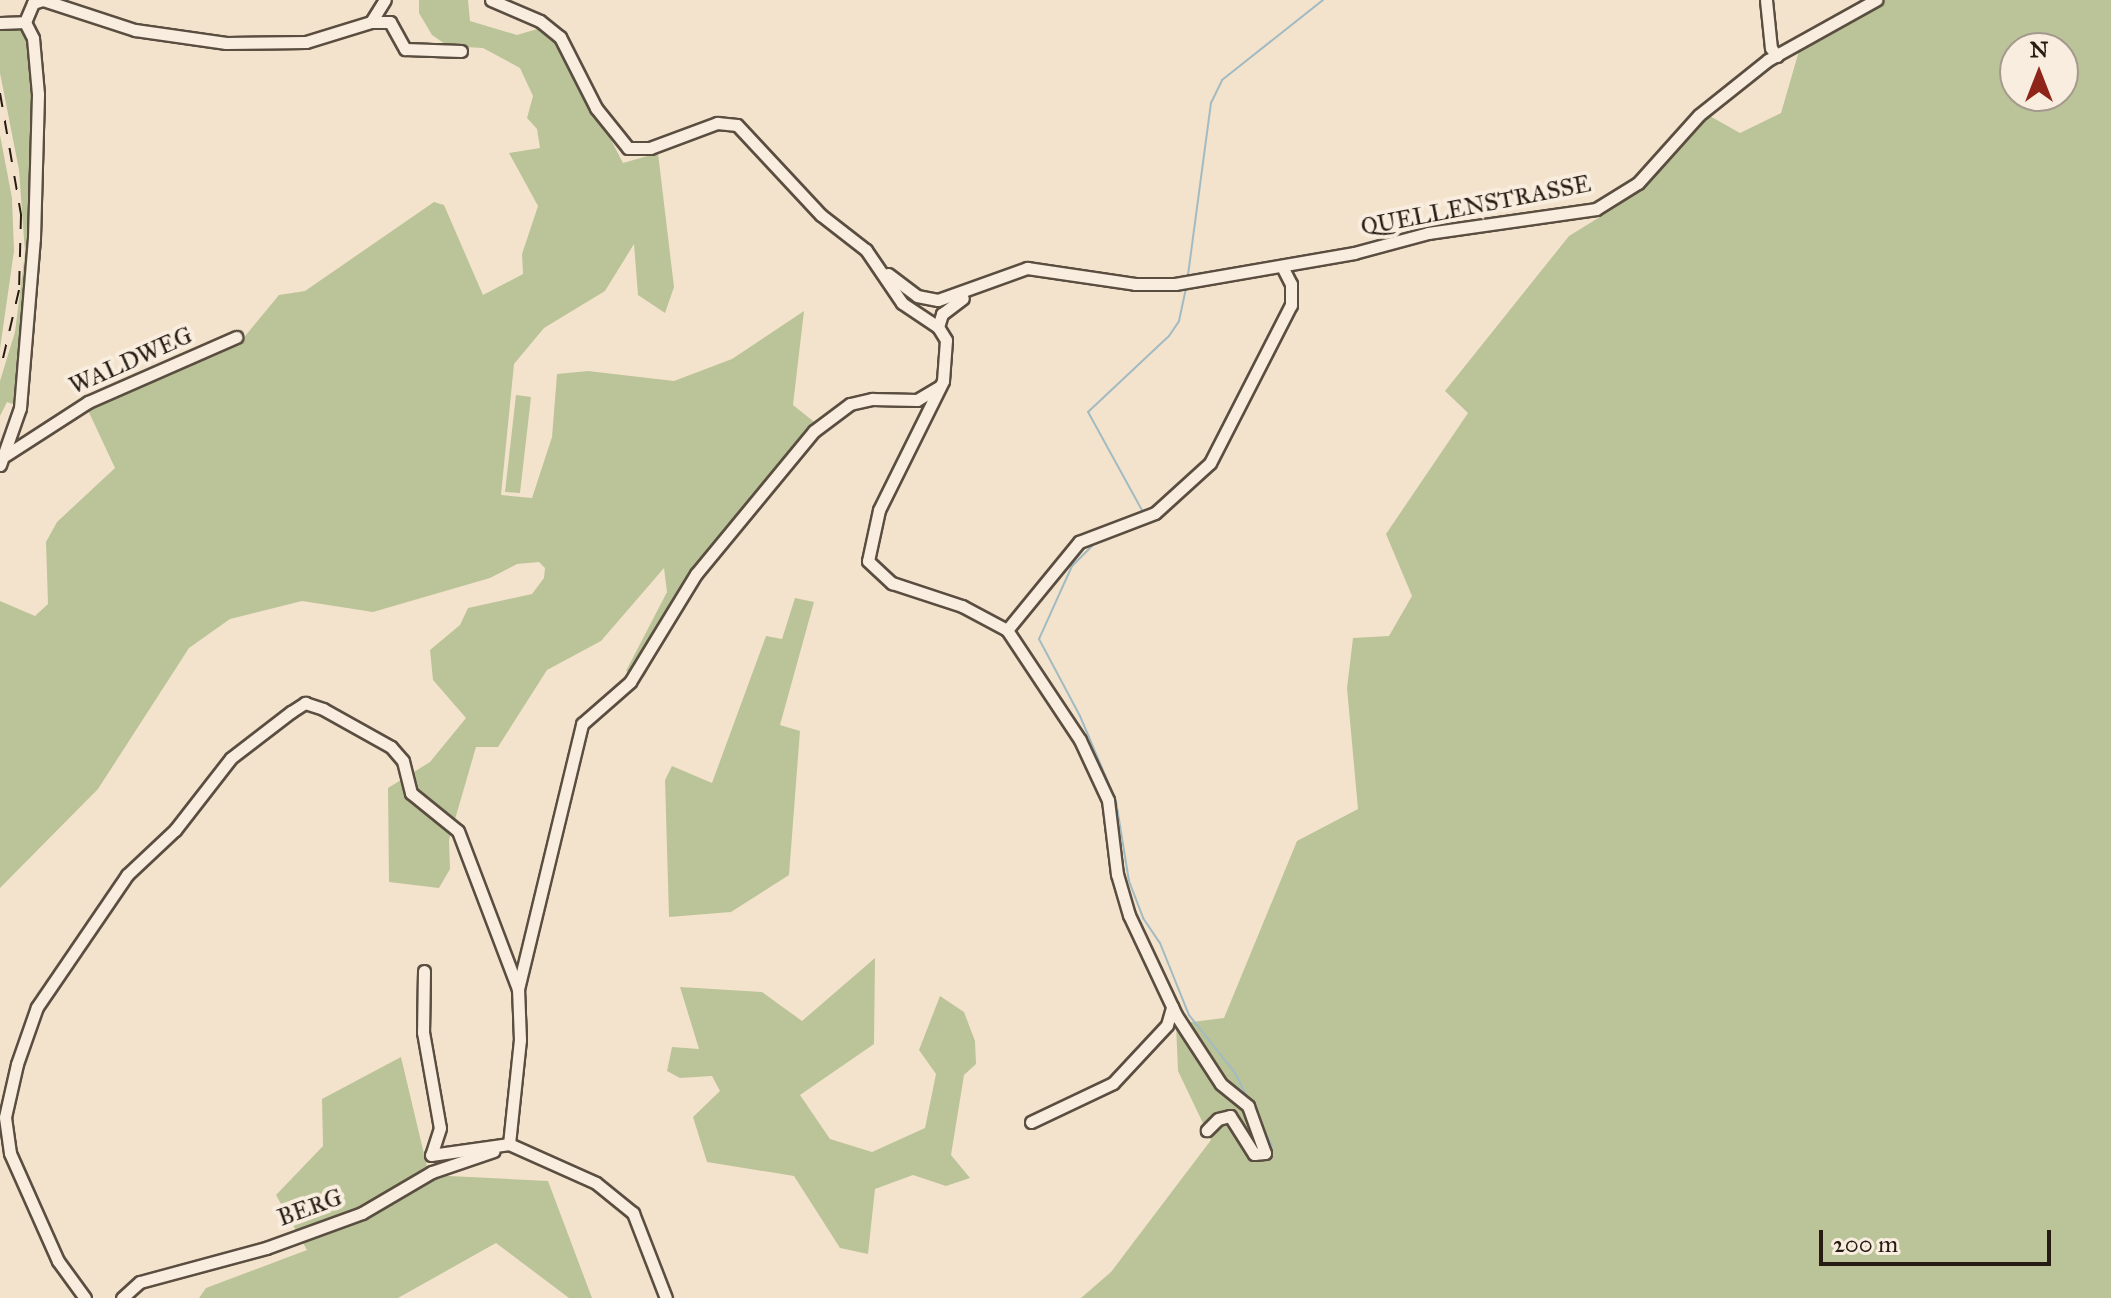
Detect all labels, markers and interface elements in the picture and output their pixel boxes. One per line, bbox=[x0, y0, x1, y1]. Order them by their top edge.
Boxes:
north arrow bbox=[1999, 32, 2079, 112]
text: N bbox=[2030, 36, 2048, 63]
street label: QUELLENSTRASSE bbox=[1359, 170, 1593, 242]
street label: WALDWEG bbox=[65, 321, 197, 401]
street label: BERG bbox=[274, 1183, 346, 1233]
scale bar bbox=[1823, 1214, 2055, 1264]
text: 200 m bbox=[1833, 1229, 1898, 1259]

